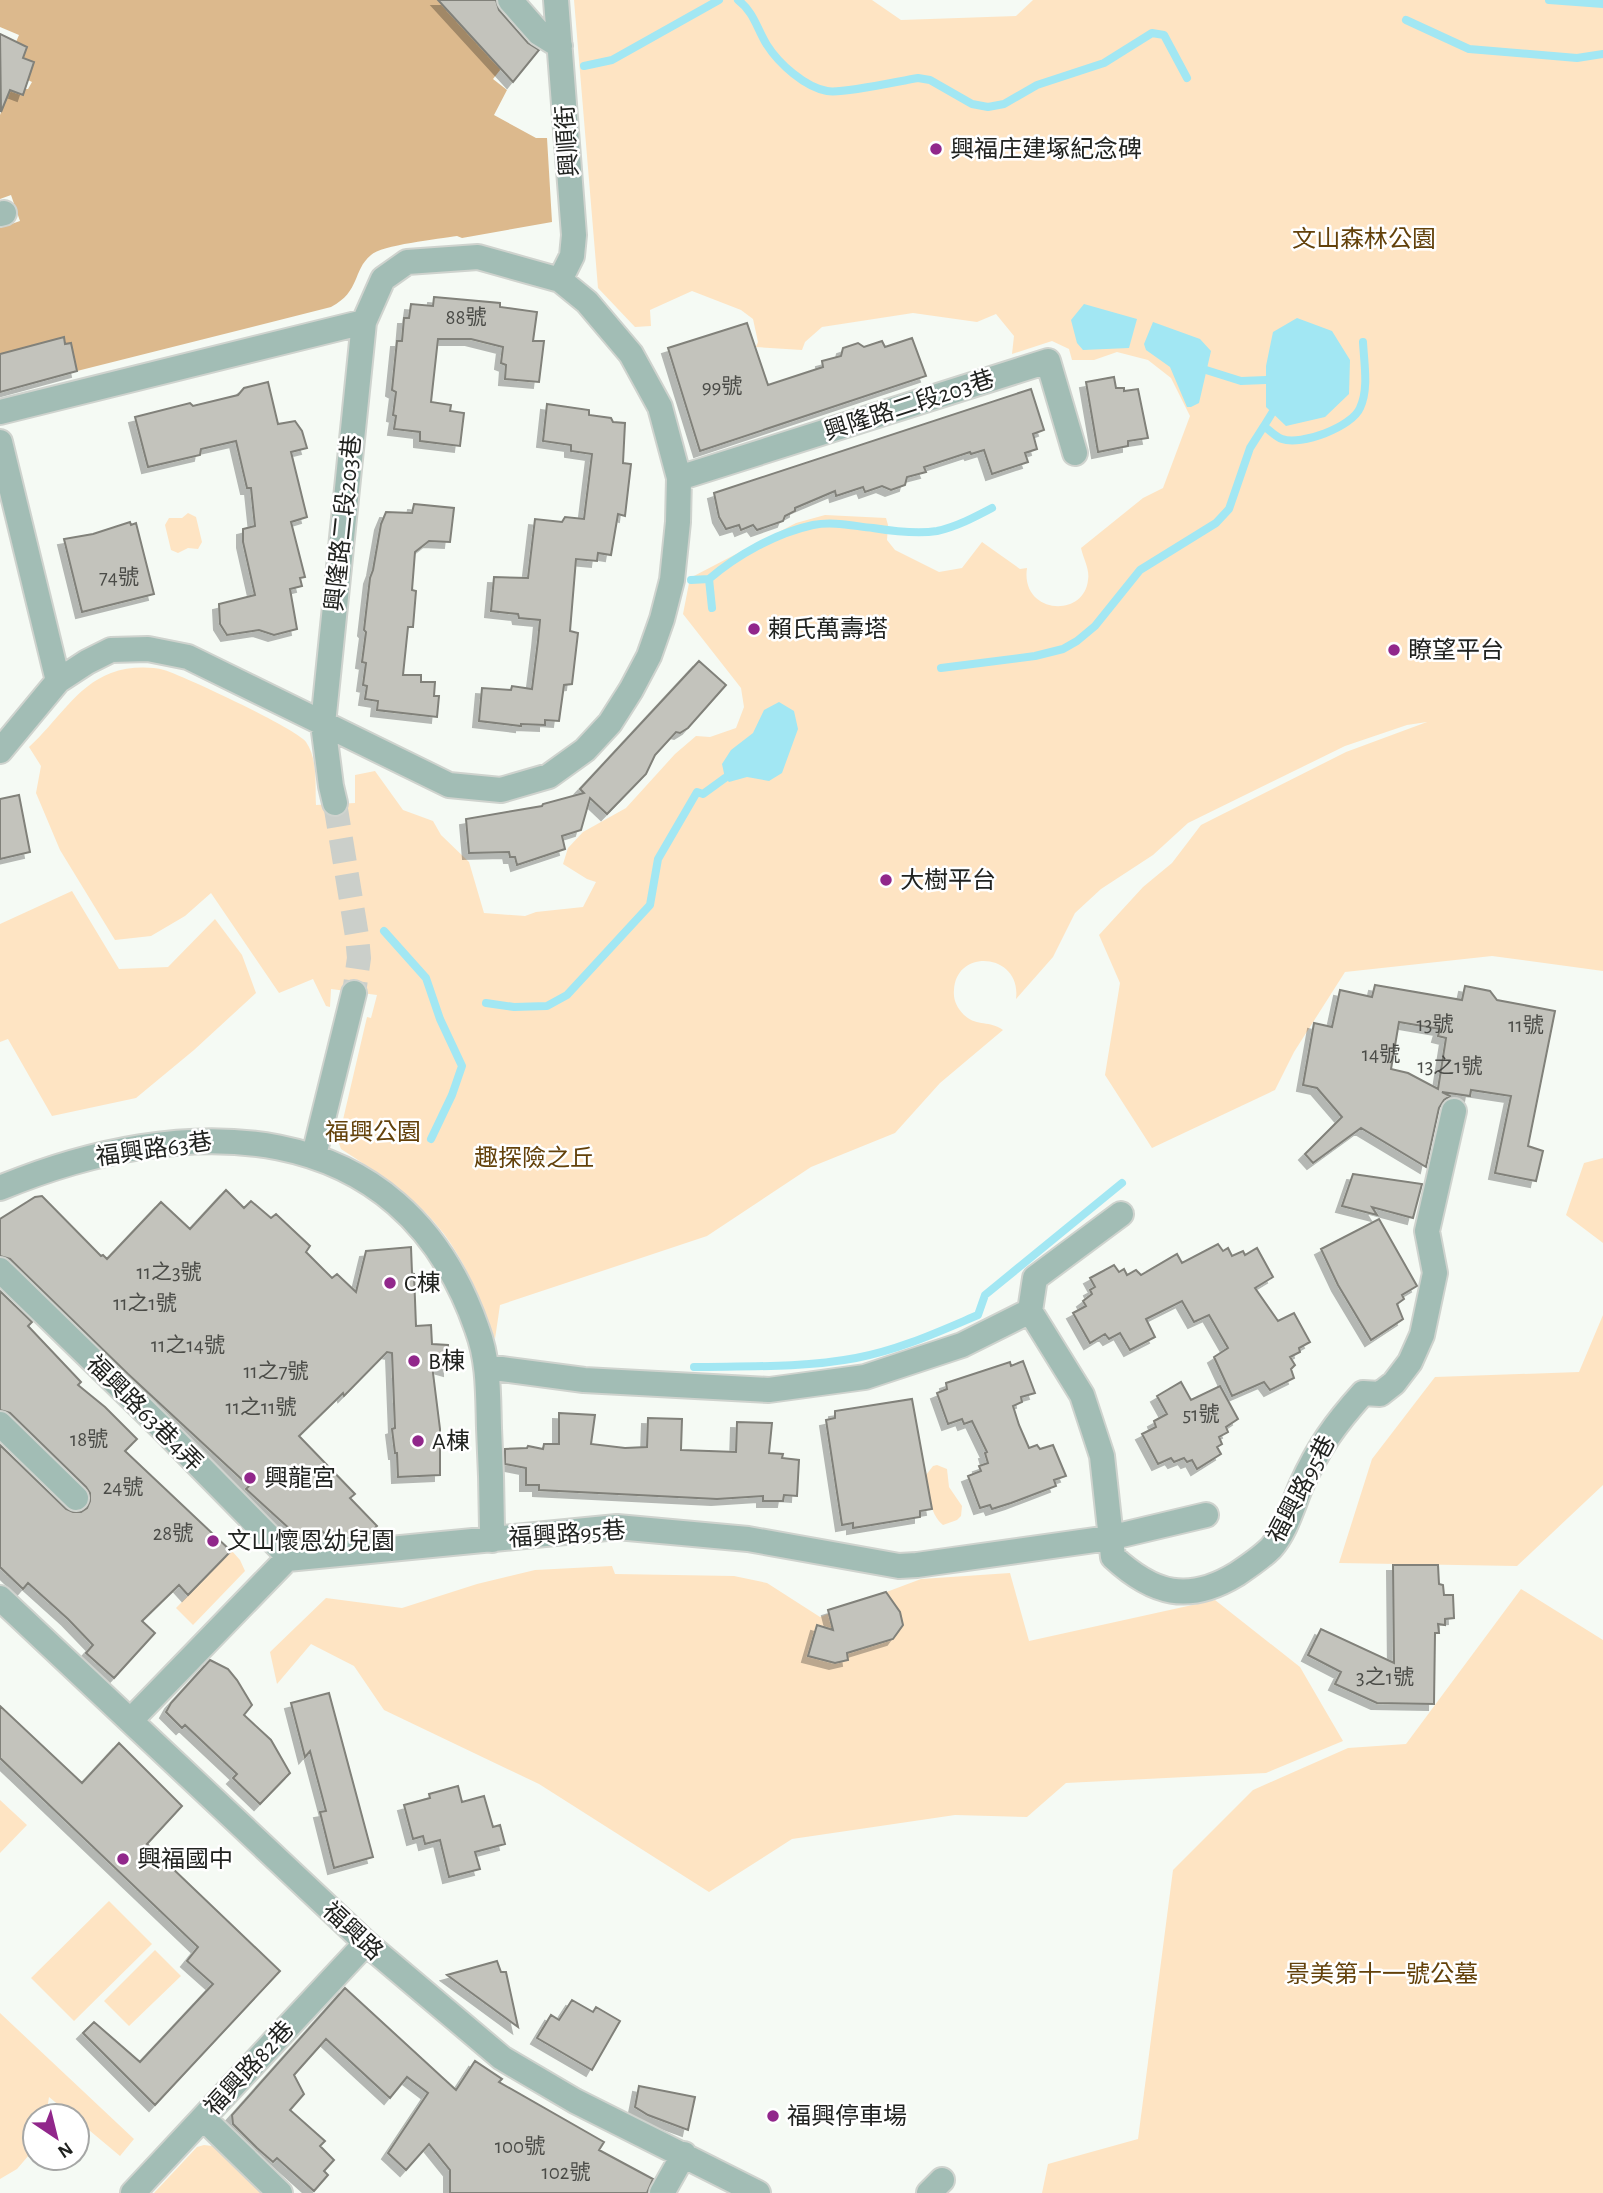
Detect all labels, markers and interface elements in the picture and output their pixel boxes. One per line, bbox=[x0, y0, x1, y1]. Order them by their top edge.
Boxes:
street label: 興順街 bbox=[552, 104, 582, 178]
place label: 興福庄建塚紀念碑 bbox=[950, 136, 1142, 162]
marker: 興福庄建塚紀念碑 bbox=[928, 141, 944, 157]
park label: 文山森林公園 bbox=[1292, 226, 1436, 252]
house number: 88號 bbox=[446, 306, 486, 328]
street label: 興隆路二段203巷 bbox=[821, 365, 997, 445]
house number: 99號 bbox=[702, 375, 742, 397]
street label: 興隆路二段203巷 bbox=[321, 433, 365, 613]
house number: 74號 bbox=[99, 566, 139, 588]
place label: 賴氏萬壽塔 bbox=[768, 616, 888, 642]
marker: 賴氏萬壽塔 bbox=[746, 621, 762, 637]
place label: 瞭望平台 bbox=[1408, 637, 1504, 663]
marker: 瞭望平台 bbox=[1386, 642, 1402, 658]
place label: 大樹平台 bbox=[900, 867, 996, 893]
marker: 大樹平台 bbox=[878, 872, 894, 888]
house number: 13號 bbox=[1417, 1013, 1453, 1035]
house number: 11號 bbox=[1508, 1014, 1544, 1036]
house number: 14號 bbox=[1362, 1043, 1400, 1065]
house number: 13之1號 bbox=[1417, 1055, 1483, 1077]
park label: 福興公園 bbox=[325, 1119, 421, 1145]
street label: 福興路63巷 bbox=[94, 1128, 214, 1170]
park label: 趣探險之丘 bbox=[474, 1145, 594, 1171]
house number: 11之3號 bbox=[136, 1261, 202, 1283]
place label: C棟 bbox=[404, 1270, 440, 1296]
marker: C棟 bbox=[382, 1275, 398, 1291]
house number: 11之1號 bbox=[113, 1292, 177, 1314]
house number: 11之14號 bbox=[151, 1334, 225, 1356]
place label: B棟 bbox=[428, 1348, 465, 1374]
street label: 福興路63巷4弄 bbox=[82, 1350, 208, 1476]
marker: B棟 bbox=[406, 1353, 422, 1369]
house number: 11之7號 bbox=[243, 1360, 309, 1382]
house number: 11之11號 bbox=[226, 1396, 296, 1418]
house number: 51號 bbox=[1182, 1403, 1220, 1425]
house number: 18號 bbox=[70, 1428, 108, 1450]
place label: A棟 bbox=[432, 1428, 470, 1454]
street label: 福興路95巷 bbox=[1262, 1431, 1340, 1547]
marker: A棟 bbox=[410, 1433, 426, 1449]
place label: 興龍宮 bbox=[264, 1465, 336, 1491]
marker: 興龍宮 bbox=[242, 1470, 258, 1486]
house number: 24號 bbox=[103, 1476, 143, 1498]
street label: 福興路95巷 bbox=[508, 1517, 626, 1551]
house number: 28號 bbox=[153, 1522, 193, 1544]
place label: 文山懷恩幼兒園 bbox=[227, 1528, 395, 1554]
marker: 文山懷恩幼兒園 bbox=[205, 1533, 221, 1549]
house number: 3之1號 bbox=[1356, 1666, 1414, 1688]
place label: 興福國中 bbox=[137, 1846, 233, 1872]
marker: 興福國中 bbox=[115, 1851, 131, 1867]
street label: 福興路 bbox=[318, 1897, 388, 1965]
park label: 景美第十一號公墓 bbox=[1286, 1961, 1478, 1987]
street label: 福興路82巷 bbox=[199, 2016, 299, 2120]
north arrow bbox=[21, 2102, 91, 2172]
place label: 福興停車場 bbox=[787, 2103, 907, 2129]
marker: 福興停車場 bbox=[765, 2108, 781, 2124]
house number: 100號 bbox=[495, 2135, 545, 2157]
text: N bbox=[54, 2138, 76, 2161]
house number: 102號 bbox=[542, 2161, 590, 2183]

